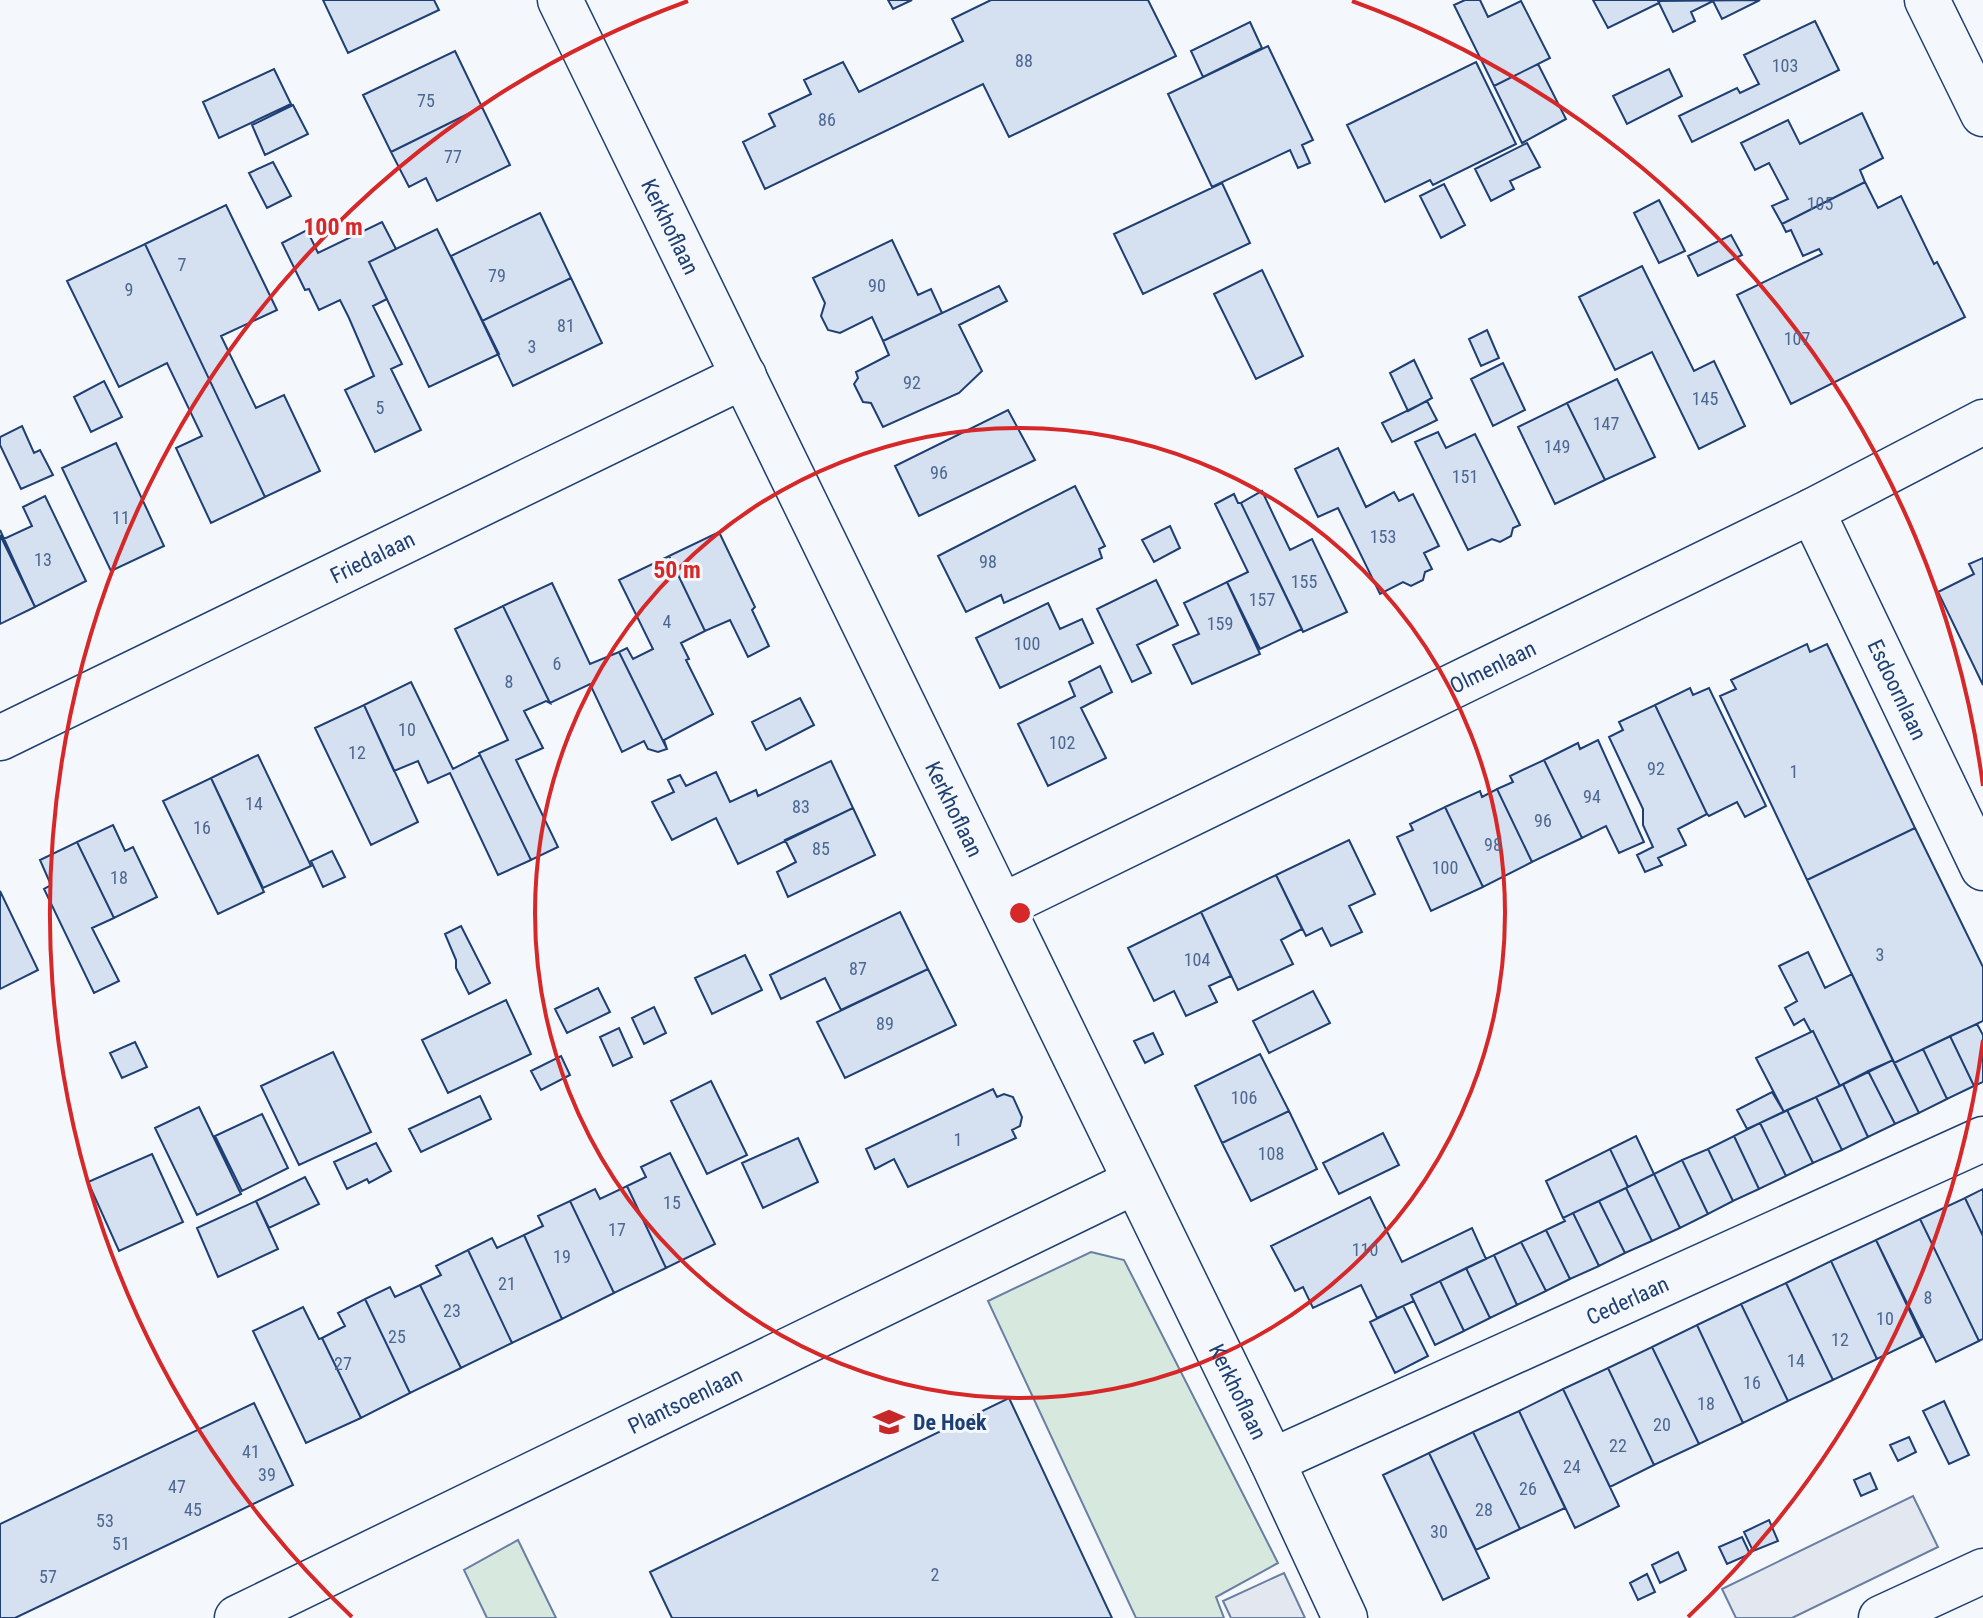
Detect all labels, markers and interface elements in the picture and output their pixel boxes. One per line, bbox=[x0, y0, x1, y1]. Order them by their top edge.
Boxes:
house number: 88 bbox=[1015, 50, 1033, 71]
house number: 103 bbox=[1772, 55, 1798, 76]
house number: 75 bbox=[417, 90, 435, 111]
house number: 86 bbox=[818, 109, 836, 130]
house number: 77 bbox=[444, 146, 462, 167]
street label: Kerkhoflaan bbox=[637, 175, 704, 278]
house number: 105 bbox=[1807, 193, 1833, 214]
text: 100 m bbox=[303, 213, 363, 241]
house number: 7 bbox=[178, 254, 187, 275]
house number: 79 bbox=[488, 265, 506, 286]
house number: 90 bbox=[868, 275, 886, 296]
house number: 9 bbox=[125, 279, 133, 300]
house number: 81 bbox=[557, 315, 575, 336]
house number: 107 bbox=[1784, 328, 1810, 349]
house number: 3 bbox=[528, 336, 536, 357]
house number: 92 bbox=[903, 372, 921, 393]
house number: 145 bbox=[1692, 388, 1718, 409]
house number: 5 bbox=[376, 397, 385, 418]
house number: 147 bbox=[1593, 413, 1619, 434]
house number: 149 bbox=[1544, 436, 1570, 457]
house number: 96 bbox=[930, 462, 948, 483]
house number: 151 bbox=[1452, 466, 1478, 487]
house number: 11 bbox=[112, 507, 130, 528]
street label: Friedalaan bbox=[326, 526, 419, 588]
house number: 153 bbox=[1370, 526, 1396, 547]
house number: 13 bbox=[34, 549, 52, 570]
house number: 98 bbox=[979, 551, 997, 572]
text: 50 m bbox=[653, 556, 701, 584]
house number: 155 bbox=[1291, 571, 1317, 592]
house number: 157 bbox=[1249, 589, 1275, 610]
house number: 4 bbox=[663, 611, 672, 632]
house number: 159 bbox=[1207, 613, 1233, 634]
house number: 100 bbox=[1014, 633, 1040, 654]
street label: Olmenlaan bbox=[1446, 635, 1540, 698]
street label: Esdoornlaan bbox=[1863, 635, 1932, 744]
house number: 6 bbox=[553, 653, 561, 674]
house number: 8 bbox=[505, 671, 513, 692]
house number: 10 bbox=[398, 719, 416, 740]
house number: 102 bbox=[1049, 732, 1075, 753]
house number: 12 bbox=[348, 742, 366, 763]
street label: Kerkhoflaan bbox=[920, 757, 988, 861]
house number: 92 bbox=[1647, 758, 1665, 779]
house number: 1 bbox=[1790, 761, 1798, 782]
house number: 94 bbox=[1583, 786, 1601, 807]
house number: 14 bbox=[245, 793, 263, 814]
house number: 83 bbox=[792, 796, 810, 817]
house number: 96 bbox=[1534, 810, 1552, 831]
house number: 16 bbox=[193, 817, 211, 838]
house number: 98 bbox=[1484, 834, 1502, 855]
house number: 85 bbox=[812, 838, 830, 859]
house number: 100 bbox=[1432, 857, 1458, 878]
house number: 18 bbox=[110, 867, 128, 888]
centre of rings bbox=[1006, 899, 1034, 927]
house number: 3 bbox=[1876, 944, 1884, 965]
house number: 104 bbox=[1184, 949, 1210, 970]
house number: 87 bbox=[849, 958, 867, 979]
house number: 89 bbox=[876, 1013, 894, 1034]
house number: 106 bbox=[1231, 1087, 1257, 1108]
house number: 1 bbox=[954, 1129, 962, 1150]
house number: 108 bbox=[1258, 1143, 1284, 1164]
house number: 15 bbox=[663, 1192, 681, 1213]
house number: 17 bbox=[608, 1219, 626, 1240]
house number: 110 bbox=[1352, 1239, 1378, 1260]
house number: 19 bbox=[553, 1246, 571, 1267]
street label: Cederlaan bbox=[1582, 1271, 1672, 1330]
house number: 21 bbox=[498, 1273, 516, 1294]
house number: 8 bbox=[1924, 1287, 1932, 1308]
house number: 23 bbox=[443, 1300, 461, 1321]
house number: 10 bbox=[1876, 1308, 1894, 1329]
house number: 25 bbox=[388, 1326, 406, 1347]
house number: 12 bbox=[1831, 1329, 1849, 1350]
street label: Kerkhoflaan bbox=[1204, 1340, 1272, 1443]
house number: 14 bbox=[1787, 1350, 1805, 1371]
house number: 27 bbox=[334, 1353, 352, 1374]
street label: Plantsoenlaan bbox=[624, 1362, 746, 1439]
house number: 16 bbox=[1743, 1372, 1761, 1393]
house number: 18 bbox=[1697, 1393, 1715, 1414]
school or university icon: De Hoek bbox=[872, 1405, 906, 1439]
place label: De Hoek bbox=[913, 1410, 987, 1435]
house number: 20 bbox=[1653, 1414, 1671, 1435]
house number: 22 bbox=[1609, 1435, 1627, 1456]
house number: 41 bbox=[242, 1441, 260, 1462]
house number: 24 bbox=[1563, 1456, 1581, 1477]
house number: 39 bbox=[258, 1464, 276, 1485]
house number: 47 bbox=[168, 1476, 186, 1497]
house number: 26 bbox=[1519, 1478, 1537, 1499]
house number: 45 bbox=[184, 1499, 202, 1520]
house number: 28 bbox=[1475, 1499, 1493, 1520]
house number: 53 bbox=[96, 1510, 114, 1531]
house number: 30 bbox=[1430, 1521, 1448, 1542]
house number: 51 bbox=[112, 1533, 130, 1554]
house number: 2 bbox=[931, 1564, 940, 1585]
house number: 57 bbox=[39, 1566, 57, 1587]

